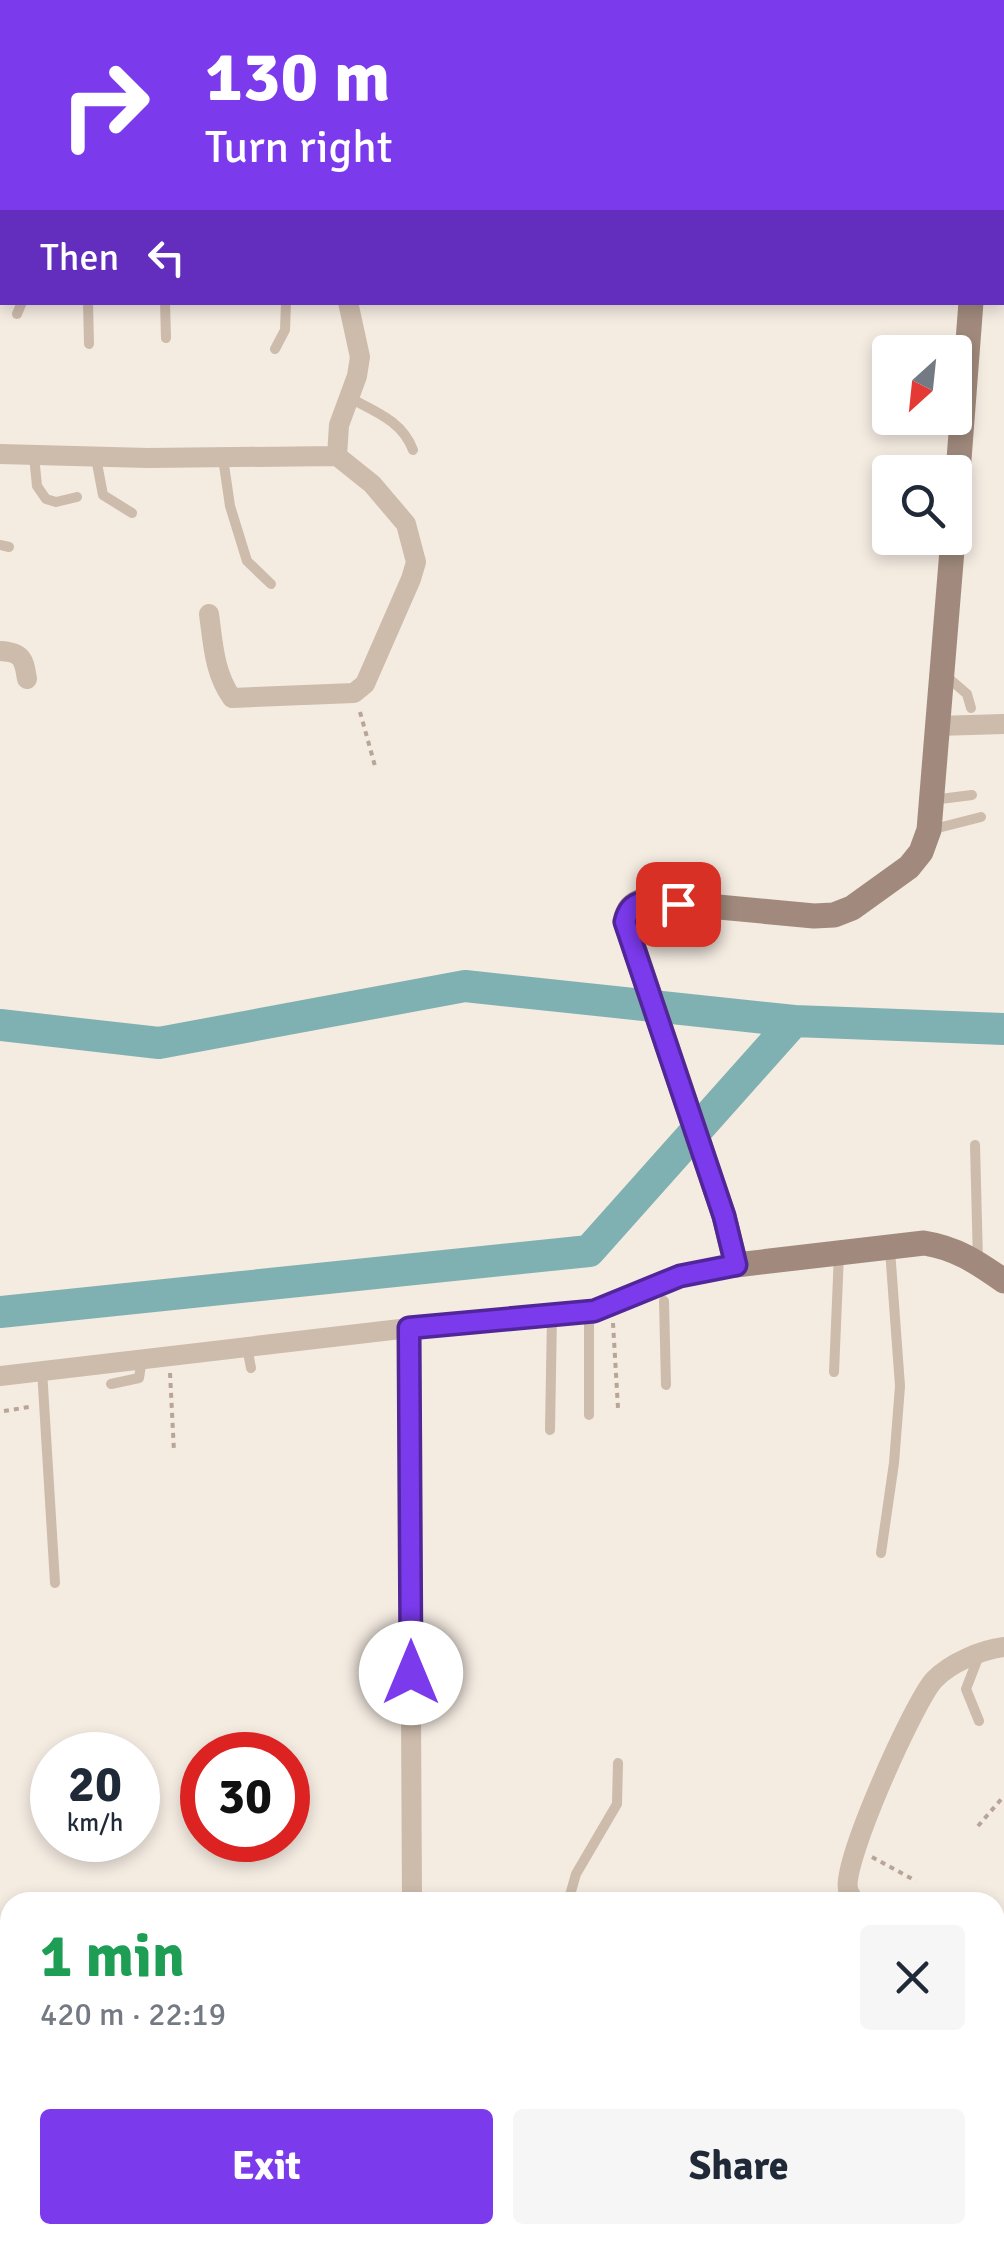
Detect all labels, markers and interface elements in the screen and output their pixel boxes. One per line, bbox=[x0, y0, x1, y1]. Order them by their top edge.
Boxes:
text: 130 m bbox=[205, 34, 390, 120]
icon: right bbox=[40, 40, 170, 170]
text: Turn right bbox=[205, 120, 393, 175]
icon: left bbox=[139, 230, 194, 285]
text: Then bbox=[40, 234, 119, 281]
north arrow bbox=[872, 335, 972, 435]
map controls bbox=[872, 335, 972, 555]
button: search bbox=[872, 455, 972, 555]
pin bbox=[636, 862, 721, 947]
icon: arrive bbox=[651, 877, 706, 932]
position arrow bbox=[359, 1621, 463, 1725]
speed limit sign: 30 bbox=[180, 1732, 310, 1862]
text: 20 bbox=[68, 1754, 122, 1816]
text: km/h bbox=[67, 1807, 123, 1838]
text: 1 min bbox=[40, 1920, 185, 1994]
button: close bbox=[860, 1925, 965, 2030]
text: 420 m · 22:19 bbox=[40, 1995, 226, 2034]
button: Exit bbox=[40, 2109, 493, 2224]
button: Share bbox=[513, 2109, 965, 2224]

